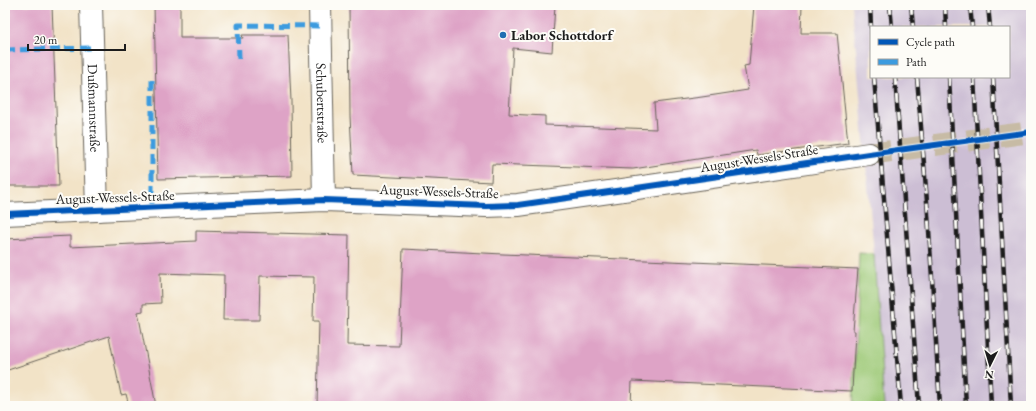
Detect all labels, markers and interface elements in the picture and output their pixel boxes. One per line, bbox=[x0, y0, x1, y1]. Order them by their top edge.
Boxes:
scale bar bbox=[28, 26, 125, 52]
place label: Labor Schottdorf bbox=[511, 26, 614, 44]
legend bbox=[870, 26, 1010, 78]
marker: Labor Schottdorf bbox=[498, 30, 508, 40]
text: 20 m bbox=[34, 32, 58, 48]
text: Cycle path bbox=[906, 34, 955, 50]
text: Path bbox=[906, 54, 927, 70]
street label: Schubertstraße bbox=[312, 63, 332, 144]
street label: Dußmannstraße bbox=[84, 64, 104, 153]
street label: August-Wessels-Straße bbox=[698, 140, 820, 176]
street label: August-Wessels-Straße bbox=[378, 180, 499, 202]
street label: August-Wessels-Straße bbox=[54, 186, 175, 208]
north arrow bbox=[970, 345, 1010, 385]
text: N bbox=[984, 368, 994, 382]

